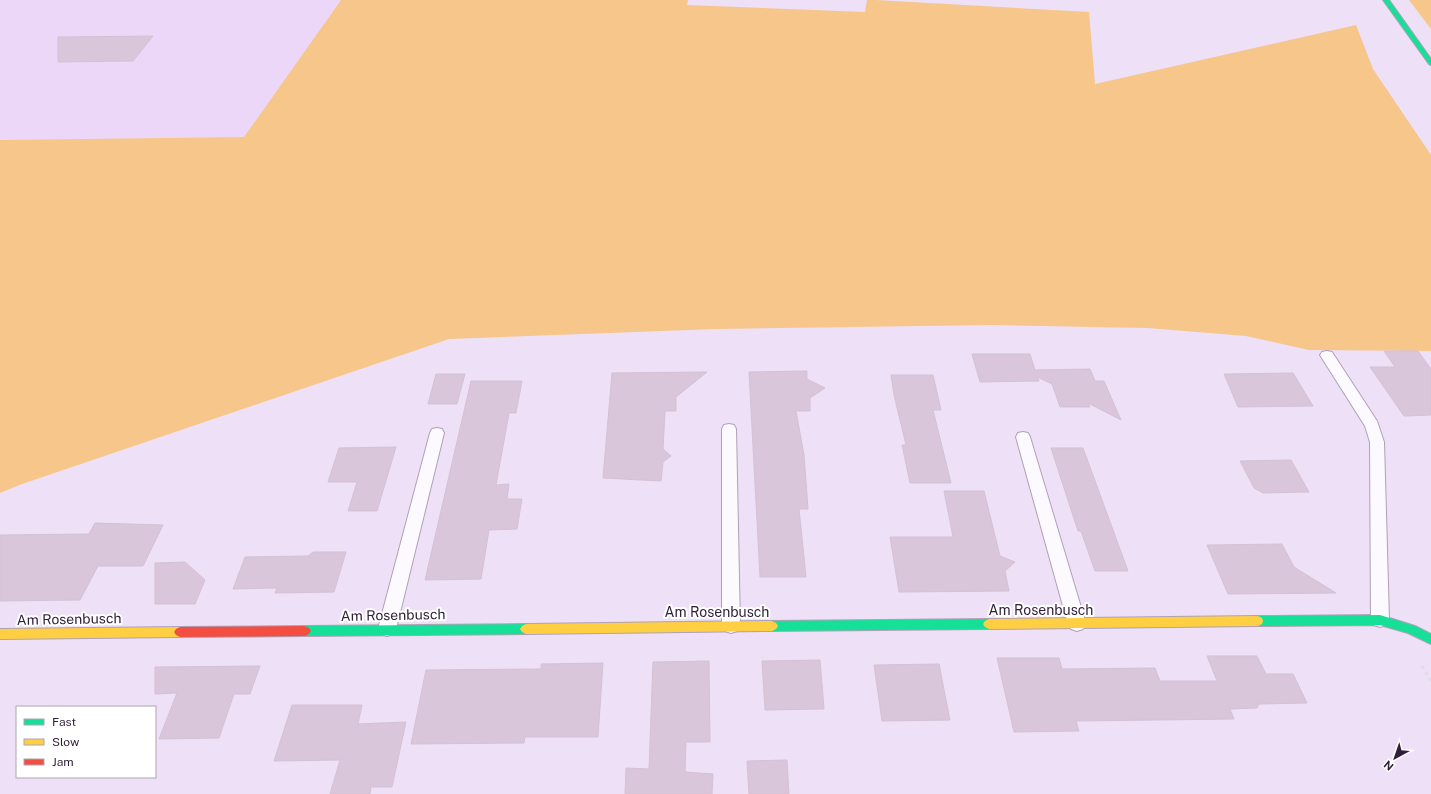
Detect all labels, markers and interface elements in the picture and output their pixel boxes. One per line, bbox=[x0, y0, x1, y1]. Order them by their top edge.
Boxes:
street label: Am Rosenbusch bbox=[989, 602, 1093, 618]
street label: Am Rosenbusch bbox=[665, 604, 769, 620]
street label: Am Rosenbusch bbox=[340, 606, 446, 624]
street label: Am Rosenbusch bbox=[16, 610, 122, 628]
legend bbox=[16, 706, 156, 778]
text: Fast bbox=[52, 715, 77, 729]
text: Slow bbox=[52, 735, 80, 749]
north arrow bbox=[1375, 738, 1415, 778]
text: Jam bbox=[52, 755, 74, 769]
text: N bbox=[1381, 758, 1396, 773]

